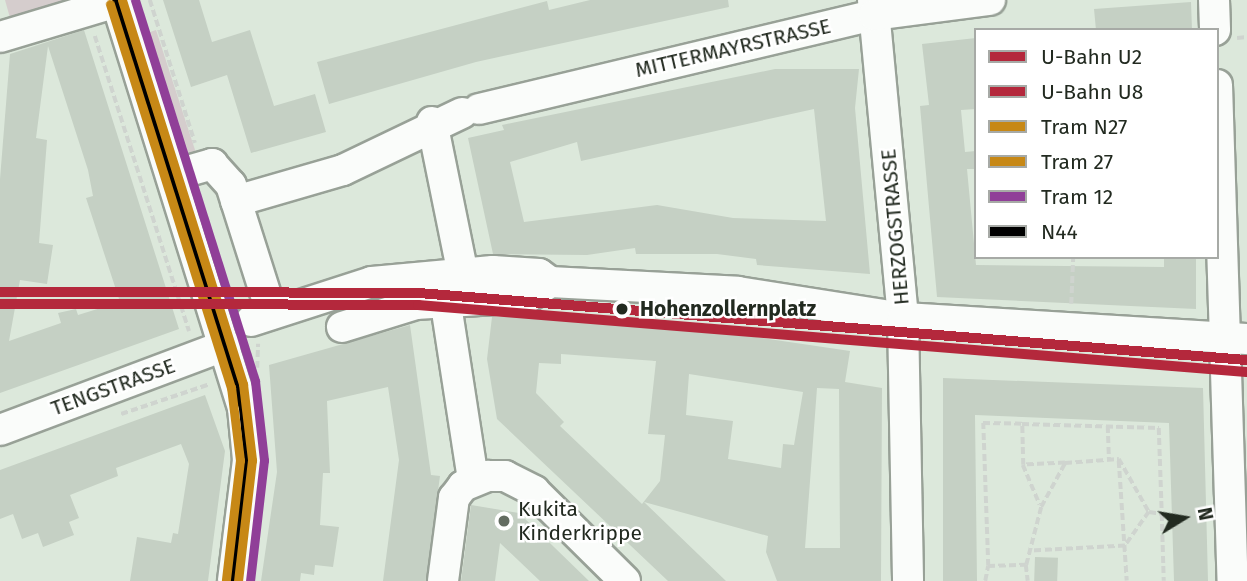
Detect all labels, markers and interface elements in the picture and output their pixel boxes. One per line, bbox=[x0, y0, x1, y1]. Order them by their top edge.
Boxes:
street label: MITTERMAYRSTRASSE bbox=[633, 13, 833, 83]
legend bbox=[974, 28, 1219, 259]
text: U-Bahn U2 bbox=[1041, 44, 1142, 70]
text: U-Bahn U8 bbox=[1041, 79, 1143, 105]
text: Tram N27 bbox=[1041, 114, 1127, 140]
street label: HERZOGSTRASSE bbox=[876, 148, 914, 306]
text: Tram 27 bbox=[1041, 149, 1113, 175]
text: Tram 12 bbox=[1041, 184, 1113, 210]
text: N44 bbox=[1041, 219, 1078, 245]
place label: Hohenzollernplatz bbox=[640, 296, 816, 322]
marker: Hohenzollernplatz bbox=[611, 298, 633, 320]
street label: TENGSTRASSE bbox=[48, 353, 178, 421]
north arrow bbox=[1149, 483, 1219, 553]
place label: Kukita Kinderkrippe bbox=[518, 496, 642, 546]
text: N bbox=[1193, 506, 1218, 522]
marker: Kukita Kinderkrippe bbox=[496, 513, 512, 529]

